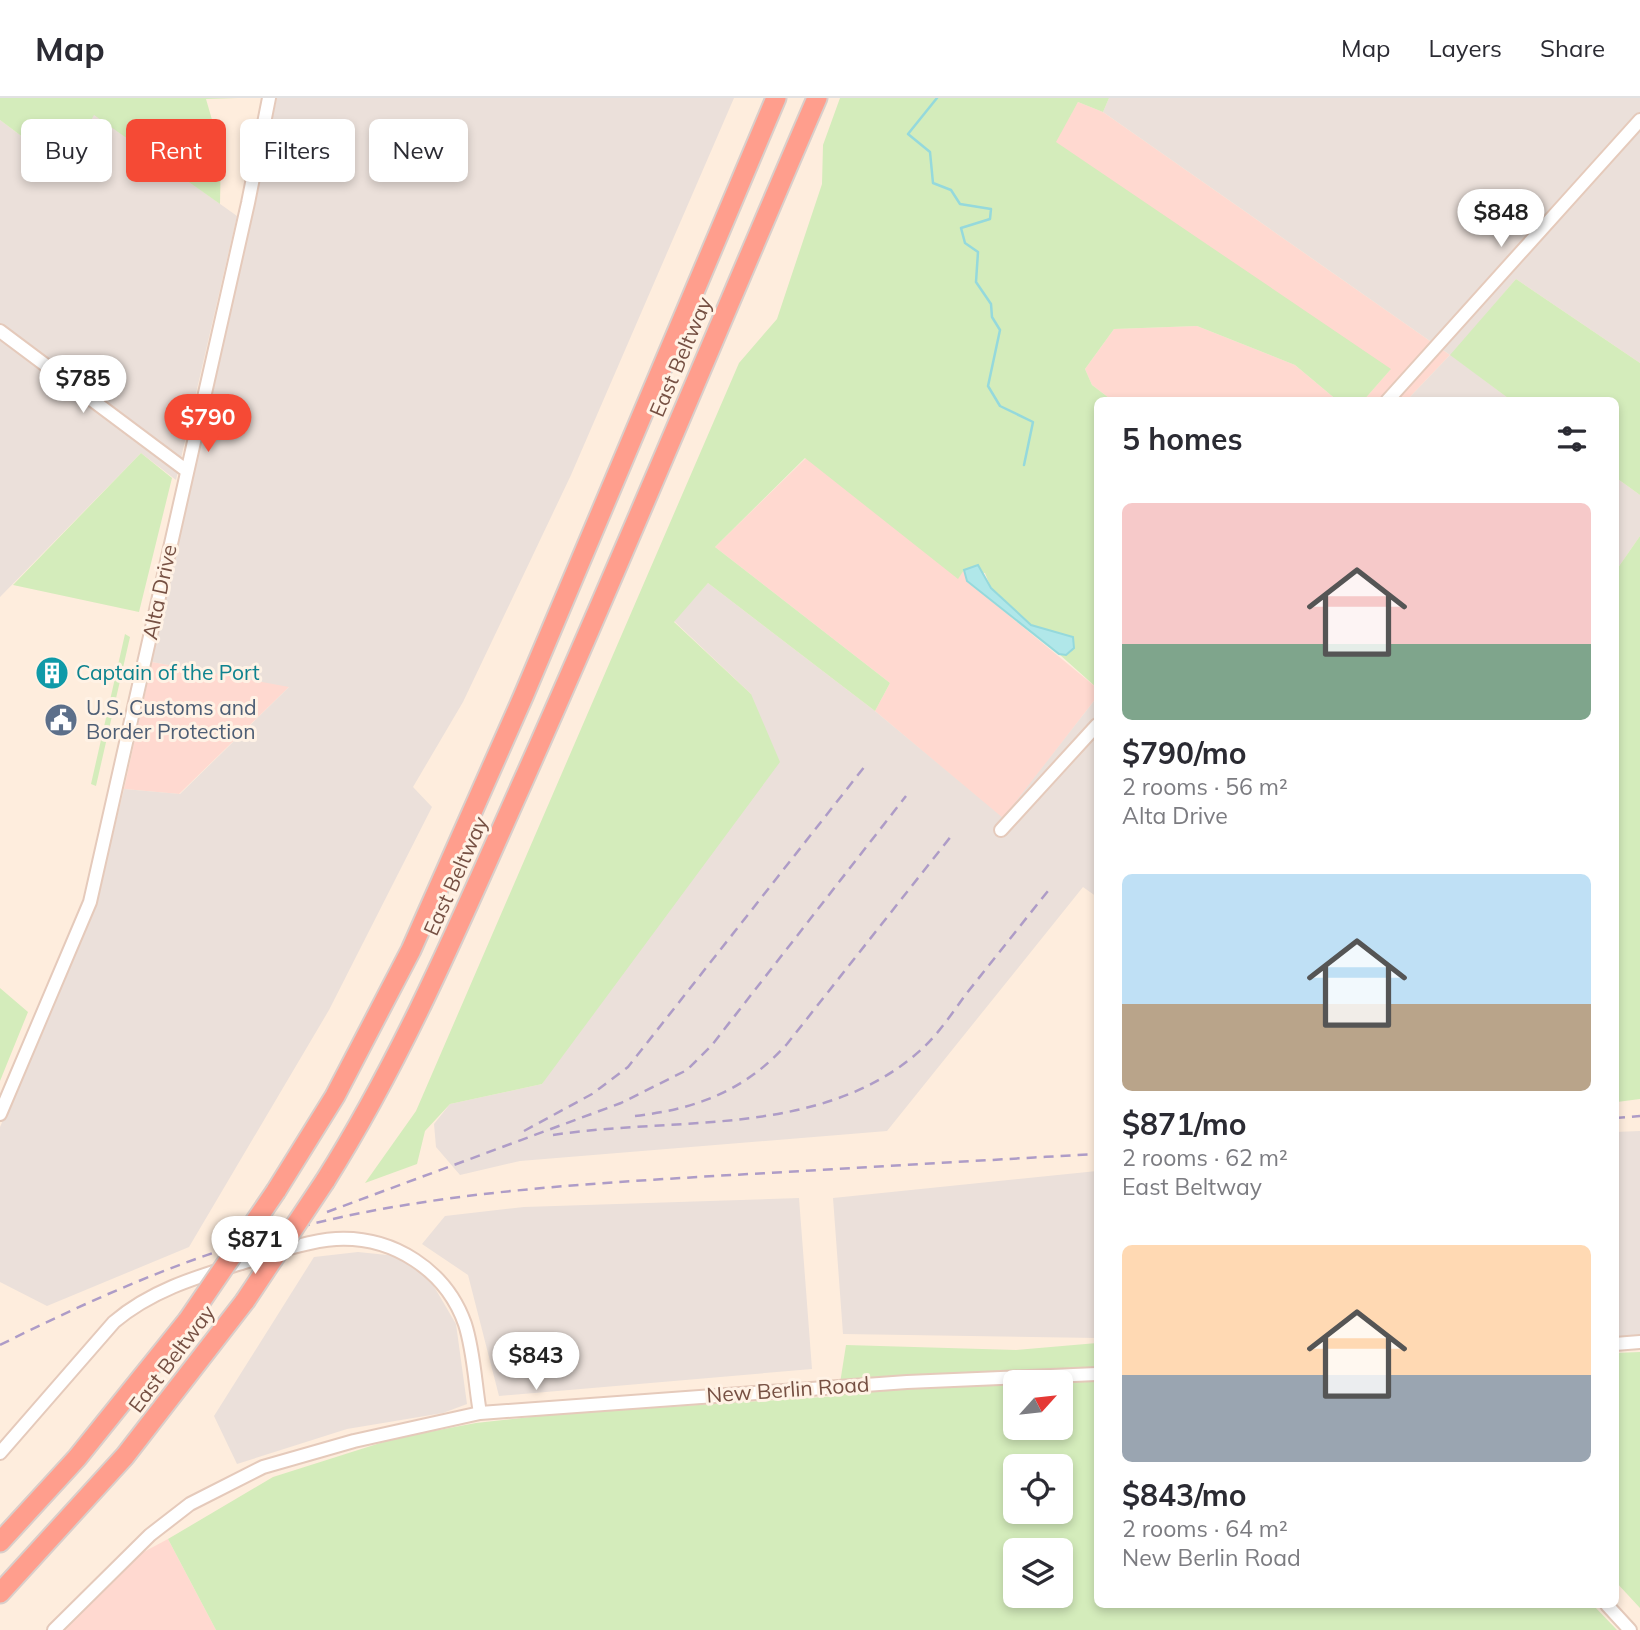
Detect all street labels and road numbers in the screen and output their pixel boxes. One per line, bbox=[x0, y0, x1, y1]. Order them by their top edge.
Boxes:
street label: East Beltway bbox=[643, 293, 717, 421]
street label: Alta Drive bbox=[136, 542, 182, 642]
street label: East Beltway bbox=[417, 812, 493, 939]
street label: East Beltway bbox=[122, 1300, 220, 1417]
street label: New Berlin Road bbox=[706, 1370, 870, 1408]

